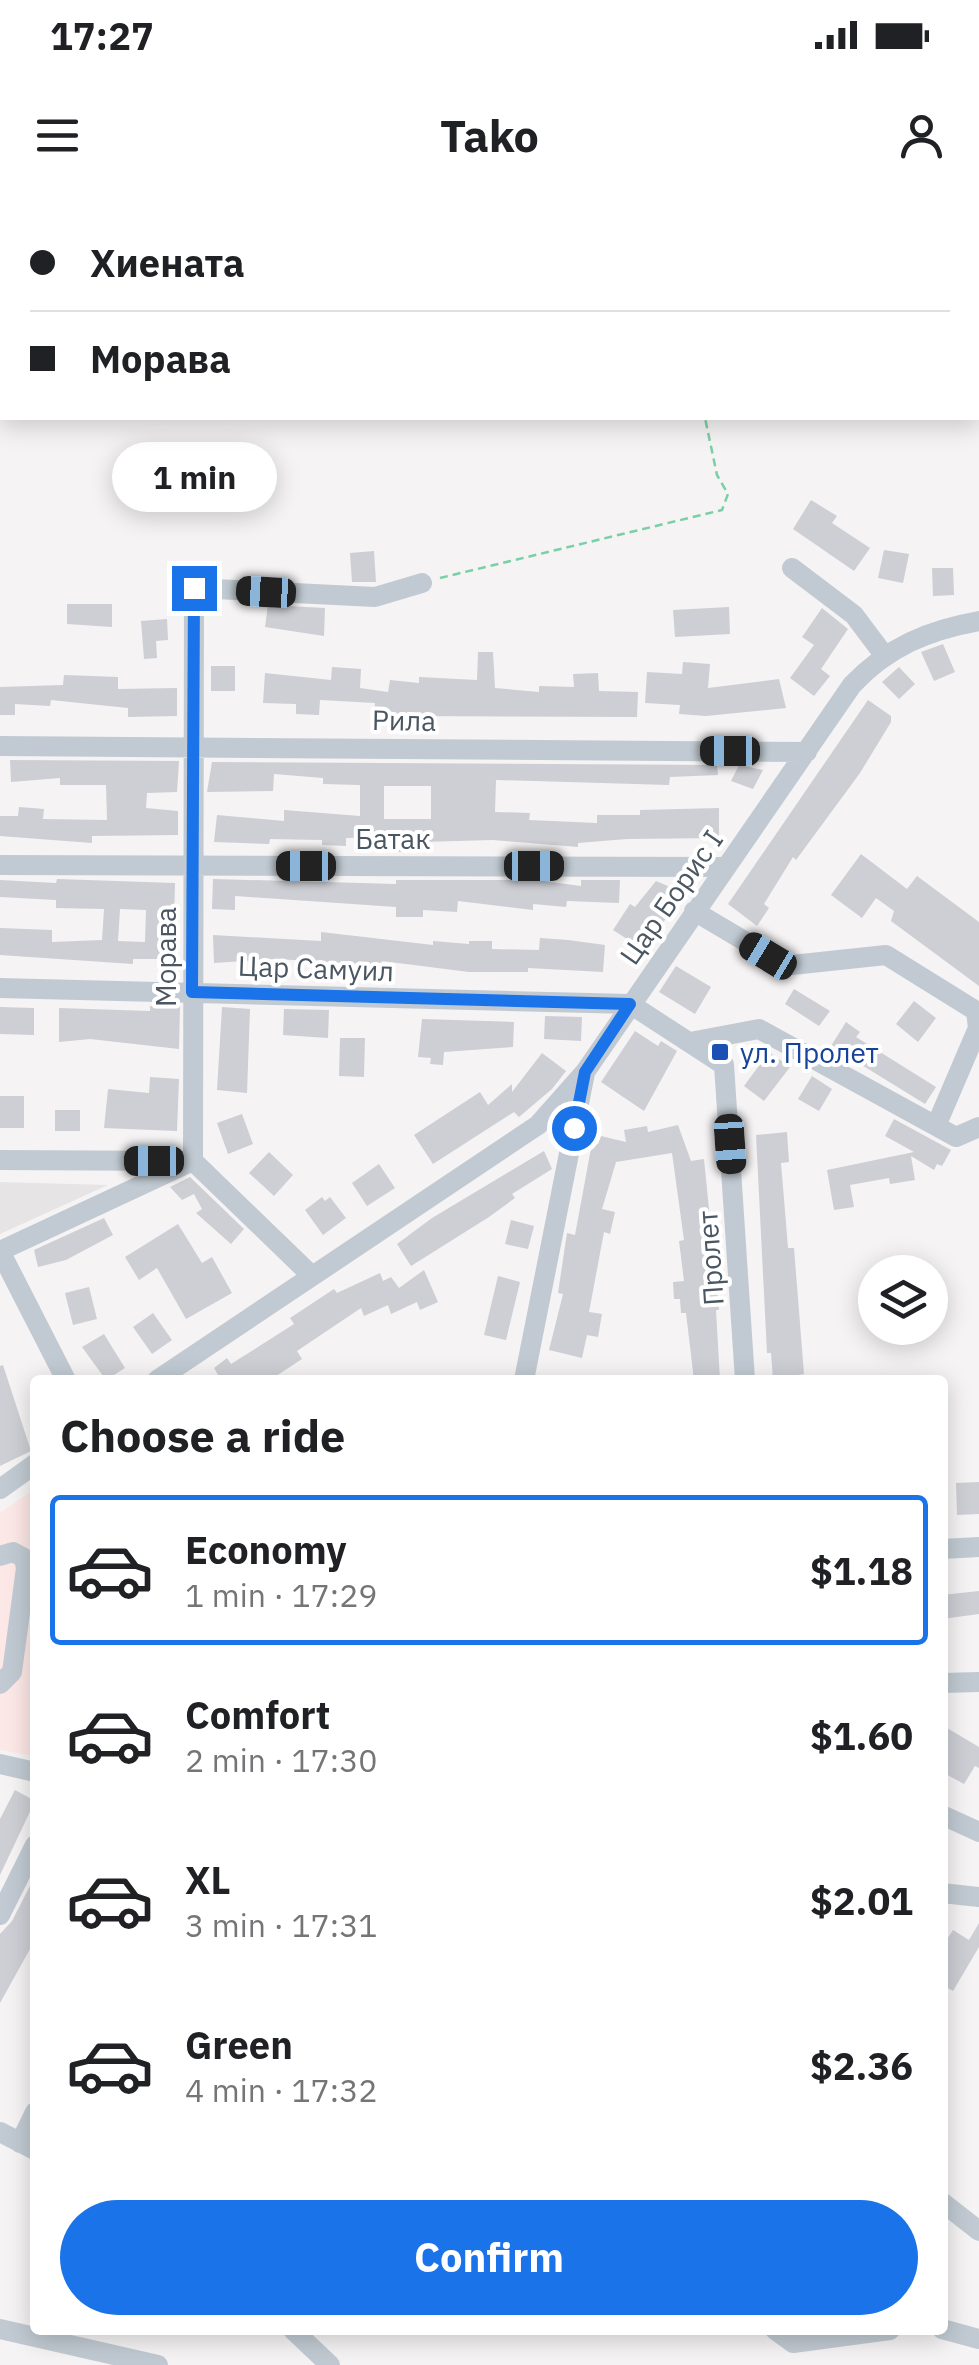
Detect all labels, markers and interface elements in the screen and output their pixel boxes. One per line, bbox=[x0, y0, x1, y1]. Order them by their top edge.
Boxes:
text: 17:27 bbox=[50, 11, 154, 60]
text: Tako bbox=[440, 106, 539, 164]
icon: menu bbox=[30, 108, 85, 163]
icon: person bbox=[894, 108, 949, 163]
text: Хиената bbox=[90, 238, 245, 287]
text: Морава bbox=[90, 334, 231, 383]
callout: 1 min bbox=[111, 443, 276, 513]
text: 1 min bbox=[153, 456, 236, 498]
route end bbox=[172, 566, 217, 611]
car bbox=[235, 575, 297, 609]
street label: Рила bbox=[372, 701, 436, 739]
car bbox=[700, 736, 760, 766]
street label: Батак bbox=[355, 820, 431, 857]
street label: Цар Борис I bbox=[611, 822, 731, 972]
car bbox=[276, 851, 336, 881]
car bbox=[504, 851, 564, 881]
street label: Морава bbox=[147, 907, 184, 1007]
car bbox=[735, 928, 801, 984]
street label: Цар Самуил bbox=[237, 947, 395, 989]
place label: ул. Пролет bbox=[740, 1034, 879, 1071]
marker: ул. Пролет bbox=[709, 1041, 731, 1063]
route start bbox=[552, 1106, 597, 1151]
car bbox=[713, 1113, 747, 1175]
car bbox=[124, 1146, 184, 1176]
street label: Пролет bbox=[688, 1209, 732, 1307]
map controls bbox=[858, 1255, 948, 1345]
button: layers bbox=[858, 1255, 948, 1345]
text: Choose a ride bbox=[60, 1406, 345, 1464]
icon: car bbox=[65, 1525, 155, 1615]
text: Economy bbox=[185, 1525, 347, 1574]
text: $1.18 bbox=[810, 1546, 913, 1595]
text: 1 min · 17:29 bbox=[185, 1574, 378, 1616]
icon: car bbox=[65, 1690, 155, 1780]
text: Comfort bbox=[185, 1690, 330, 1739]
text: $1.60 bbox=[810, 1711, 913, 1760]
text: 2 min · 17:30 bbox=[185, 1739, 378, 1781]
icon: car bbox=[65, 1855, 155, 1945]
text: XL bbox=[185, 1855, 231, 1904]
text: $2.01 bbox=[810, 1876, 913, 1925]
text: 3 min · 17:31 bbox=[185, 1904, 378, 1946]
icon: car bbox=[65, 2020, 155, 2110]
text: Green bbox=[185, 2020, 293, 2069]
text: $2.36 bbox=[810, 2041, 913, 2090]
text: 4 min · 17:32 bbox=[185, 2069, 378, 2111]
button: Confirm bbox=[60, 2200, 918, 2315]

